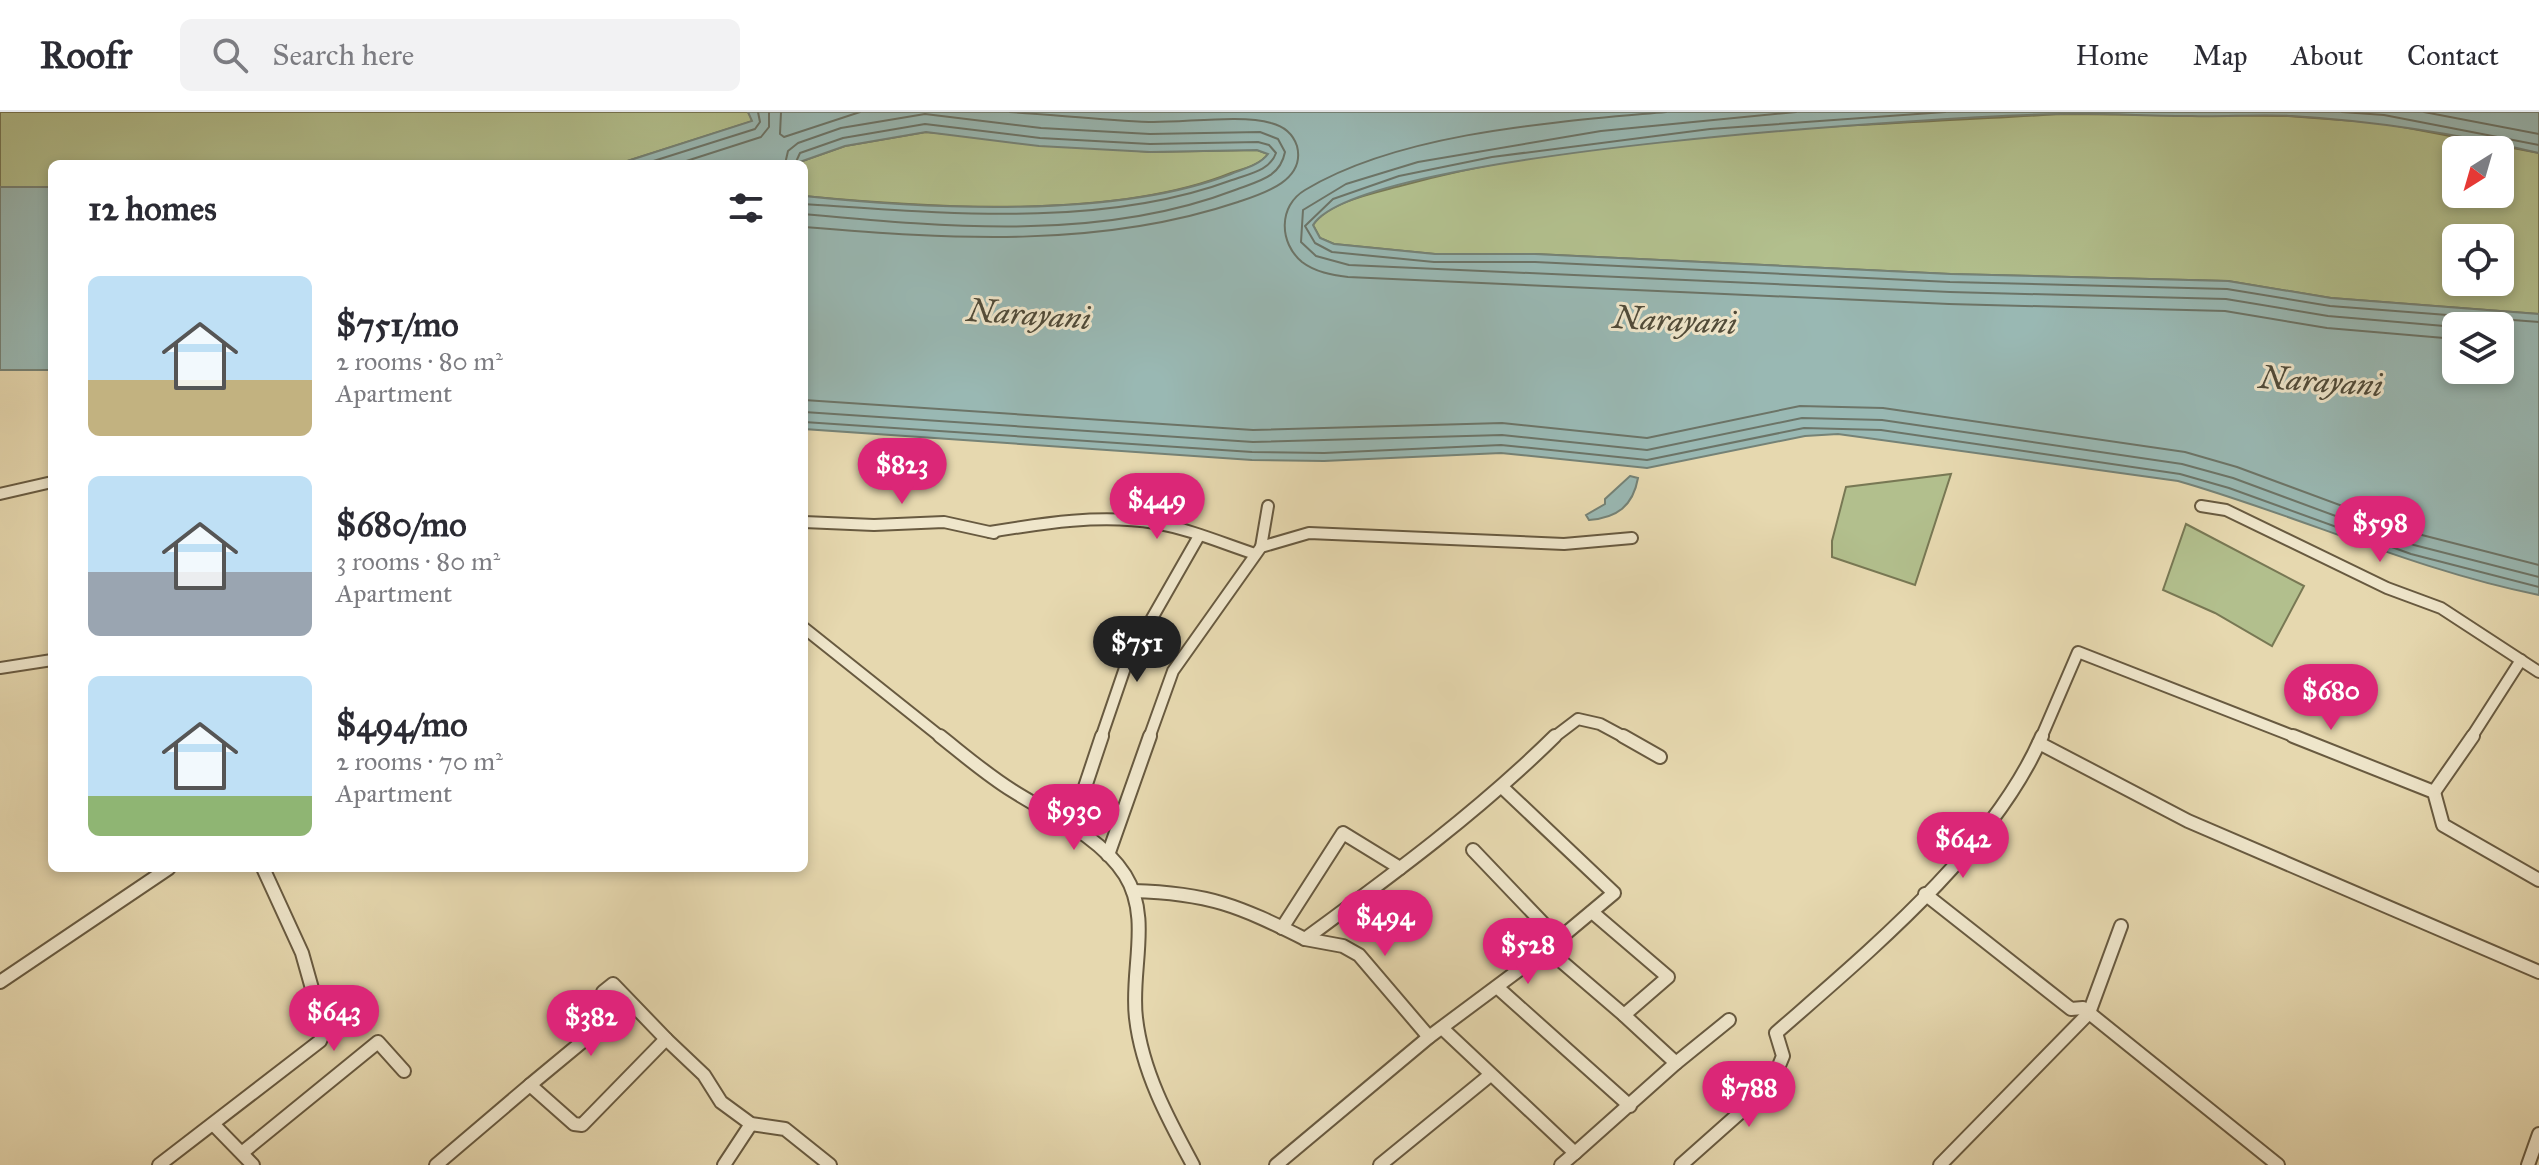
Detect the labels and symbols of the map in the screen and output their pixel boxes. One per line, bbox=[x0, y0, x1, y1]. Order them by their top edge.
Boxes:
north arrow bbox=[2442, 136, 2514, 208]
water label: Narayani bbox=[964, 291, 1092, 338]
water label: Narayani bbox=[1610, 298, 1738, 343]
water label: Narayani bbox=[2256, 358, 2384, 405]
pin: $823 bbox=[855, 438, 949, 506]
pin: $449 bbox=[1110, 473, 1204, 541]
pin: $598 bbox=[2333, 496, 2427, 564]
pin: $751 bbox=[1090, 616, 1184, 684]
pin: $680 bbox=[2284, 664, 2378, 732]
pin: $930 bbox=[1027, 784, 1121, 852]
pin: $642 bbox=[1916, 812, 2010, 880]
pin: $494 bbox=[1338, 890, 1432, 958]
pin: $528 bbox=[1481, 918, 1575, 986]
pin: $643 bbox=[287, 985, 381, 1053]
pin: $382 bbox=[544, 990, 638, 1058]
pin: $788 bbox=[1702, 1061, 1796, 1129]

